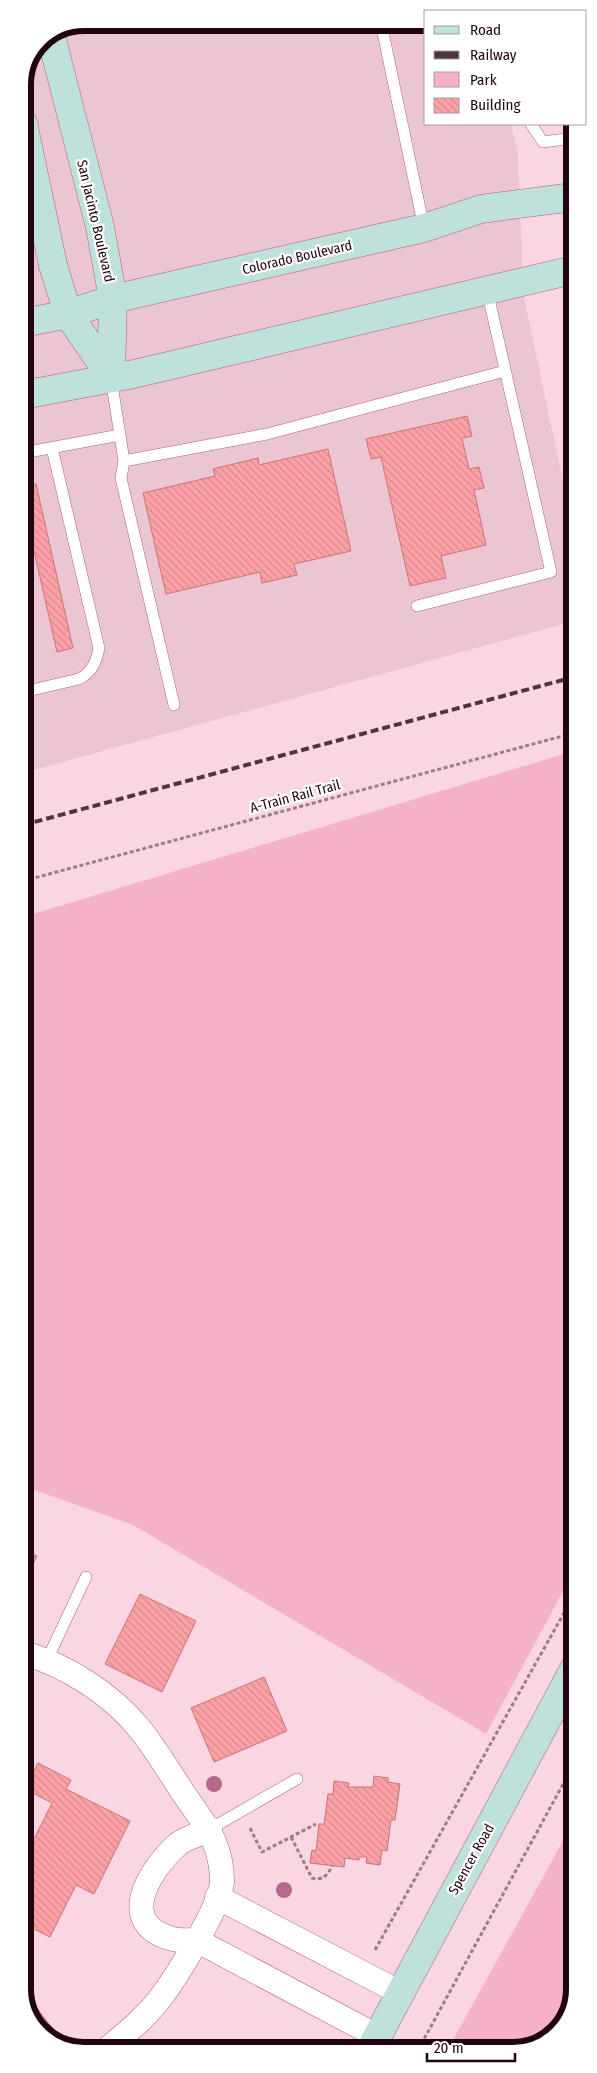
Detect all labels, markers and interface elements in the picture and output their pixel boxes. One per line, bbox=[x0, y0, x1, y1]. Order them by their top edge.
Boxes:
legend bbox=[424, 10, 587, 125]
text: Road bbox=[470, 21, 501, 39]
text: Railway bbox=[470, 46, 517, 64]
text: Park bbox=[470, 71, 497, 89]
text: Building bbox=[470, 96, 521, 114]
street label: San Jacinto Boulevard bbox=[73, 158, 118, 284]
street label: Colorado Boulevard bbox=[240, 237, 354, 278]
street label: A-Train Rail Trail bbox=[248, 776, 342, 817]
street label: Spencer Road bbox=[445, 1821, 498, 1898]
scale bar bbox=[427, 2030, 514, 2062]
text: 20 m bbox=[434, 2039, 464, 2057]

